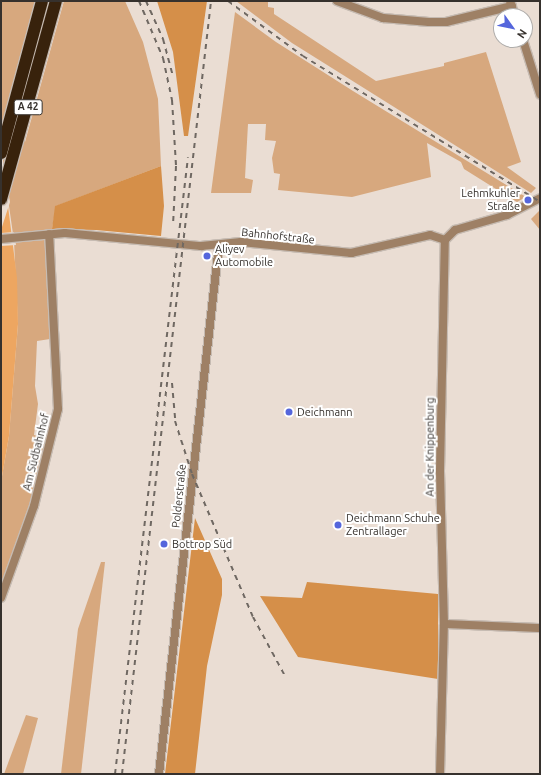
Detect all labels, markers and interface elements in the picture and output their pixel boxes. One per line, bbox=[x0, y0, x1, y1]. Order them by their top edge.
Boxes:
north arrow bbox=[493, 8, 533, 48]
text: N bbox=[515, 27, 529, 41]
road number: A 42 bbox=[13, 99, 43, 115]
place label: Lehmkuhler Straße bbox=[461, 187, 520, 213]
marker: Lehmkuhler Straße bbox=[523, 195, 533, 205]
street label: Bahnhofstraße bbox=[241, 226, 315, 246]
place label: Aliyev Automobile bbox=[215, 243, 273, 269]
marker: Aliyev Automobile bbox=[202, 251, 212, 261]
street label: An der Knippenburg bbox=[423, 397, 437, 497]
place label: Deichmann bbox=[297, 405, 353, 419]
marker: Deichmann bbox=[284, 407, 294, 417]
street label: Am Südbahnhof bbox=[20, 412, 52, 492]
street label: Polderstraße bbox=[169, 463, 189, 529]
place label: Deichmann Schuhe Zentrallager bbox=[346, 512, 440, 538]
marker: Deichmann Schuhe Zentrallager bbox=[333, 520, 343, 530]
place label: Bottrop Süd bbox=[172, 537, 232, 551]
marker: Bottrop Süd bbox=[159, 539, 169, 549]

